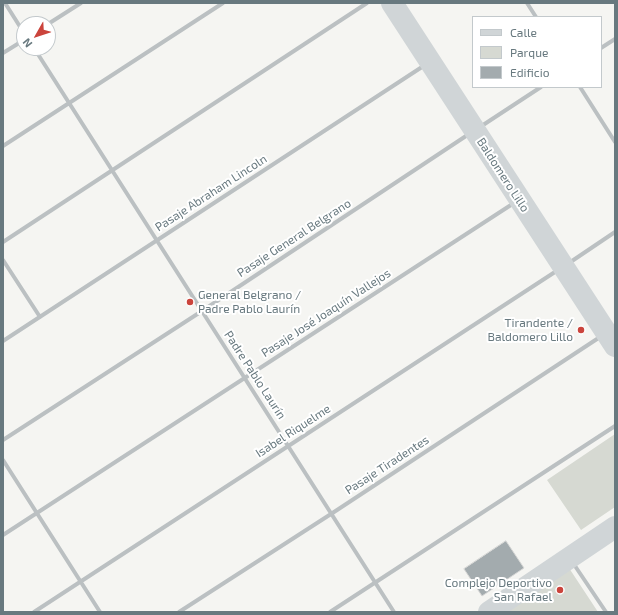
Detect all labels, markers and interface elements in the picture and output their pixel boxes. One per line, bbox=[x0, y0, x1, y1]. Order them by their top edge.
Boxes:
north arrow bbox=[16, 16, 56, 56]
legend bbox=[472, 16, 602, 88]
text: Calle bbox=[510, 25, 537, 39]
text: N bbox=[20, 36, 35, 50]
text: Parque bbox=[510, 45, 548, 59]
text: Edificio bbox=[510, 65, 550, 79]
street label: Baldomero Lillo bbox=[474, 135, 532, 215]
street label: Pasaje Abraham Lincoln bbox=[153, 152, 269, 234]
street label: Pasaje General Belgrano bbox=[234, 196, 354, 280]
street label: Pasaje José Joaquín Vallejos bbox=[259, 266, 393, 360]
place label: General Belgrano / Padre Pablo Laurín bbox=[198, 288, 301, 316]
marker: General Belgrano / Padre Pablo Laurín bbox=[185, 297, 195, 307]
place label: Tirandente / Baldomero Lillo bbox=[488, 316, 573, 344]
marker: Tirandente / Baldomero Lillo bbox=[576, 325, 586, 335]
street label: Padre Pablo Laurín bbox=[221, 328, 289, 422]
street label: Isabel Riquelme bbox=[253, 401, 333, 461]
street label: Pasaje Tiradentes bbox=[342, 432, 432, 498]
place label: Complejo Deportivo San Rafael bbox=[445, 576, 552, 604]
marker: Complejo Deportivo San Rafael bbox=[555, 585, 565, 595]

